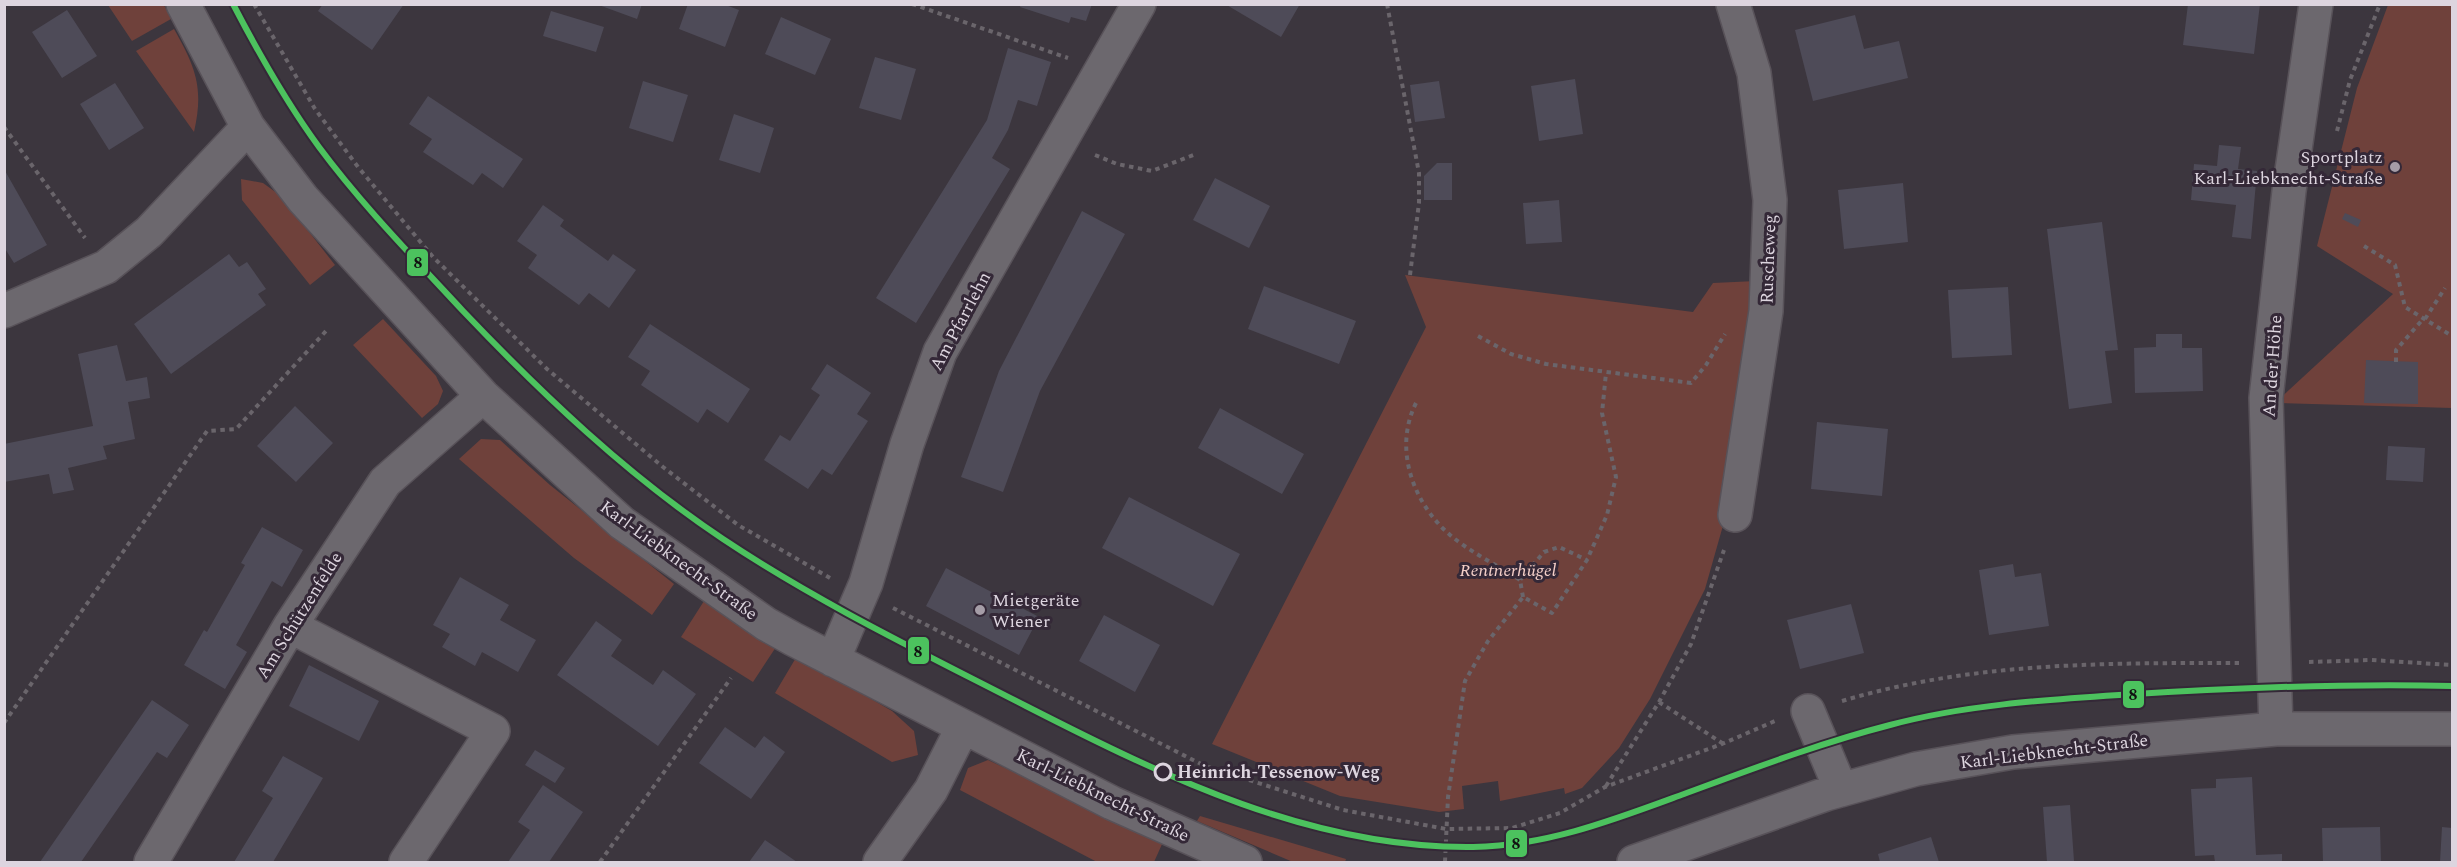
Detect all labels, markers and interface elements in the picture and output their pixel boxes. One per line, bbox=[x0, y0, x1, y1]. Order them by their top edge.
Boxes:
place label: Sportplatz Karl-Liebknecht-Straße bbox=[2194, 144, 2383, 192]
marker: Sportplatz Karl-Liebknecht-Straße bbox=[2388, 160, 2402, 174]
street label: Ruscheweg bbox=[1753, 214, 1784, 304]
line badge: 8 bbox=[406, 248, 429, 277]
text: 8 bbox=[414, 251, 423, 275]
street label: Am Pfarrlehn bbox=[923, 267, 998, 376]
street label: An der Höhe bbox=[2255, 314, 2290, 418]
street label: Karl-Liebknecht-Straße bbox=[594, 494, 763, 627]
street label: Am Schützenfelde bbox=[249, 546, 349, 684]
park label: Rentnerhügel bbox=[1460, 557, 1557, 584]
place label: Mietgeräte Wiener bbox=[992, 587, 1080, 635]
marker: Mietgeräte Wiener bbox=[973, 603, 987, 617]
line badge: 8 bbox=[907, 636, 930, 665]
text: 8 bbox=[914, 640, 923, 664]
line badge: 8 bbox=[2122, 680, 2145, 709]
text: 8 bbox=[2129, 683, 2138, 707]
street label: Karl-Liebknecht-Straße bbox=[1958, 727, 2150, 776]
street label: Karl-Liebknecht-Straße bbox=[1012, 742, 1194, 849]
place label: Heinrich-Tessenow-Weg bbox=[1177, 759, 1380, 786]
marker: Heinrich-Tessenow-Weg bbox=[1154, 763, 1172, 781]
line badge: 8 bbox=[1505, 829, 1528, 858]
text: 8 bbox=[1512, 832, 1521, 856]

